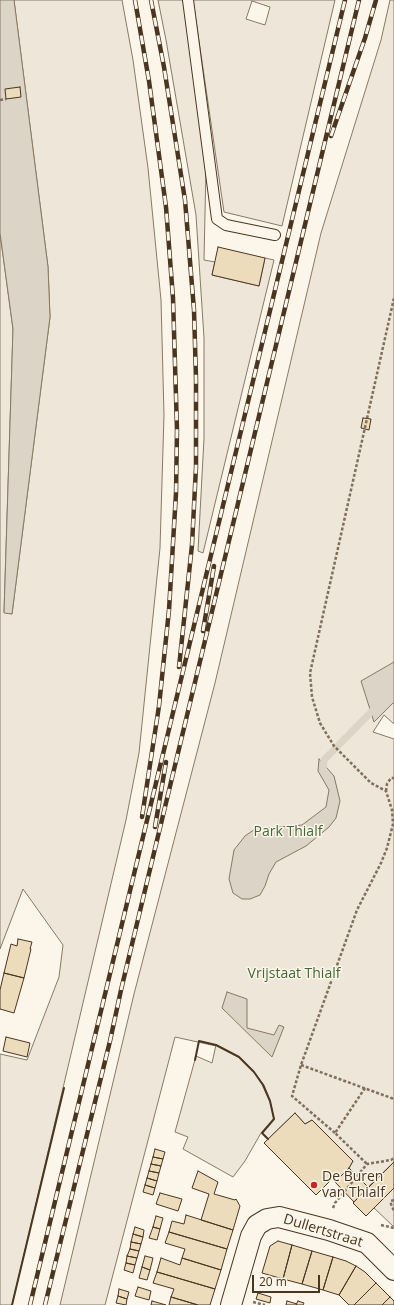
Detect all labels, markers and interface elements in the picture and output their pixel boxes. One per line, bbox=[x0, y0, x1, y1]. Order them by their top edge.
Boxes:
park label: Park Thialf bbox=[254, 824, 322, 840]
park label: Vrijstaat Thialf bbox=[248, 966, 340, 982]
place label: De Buren van Thialf bbox=[322, 1169, 385, 1202]
marker: De Buren van Thialf bbox=[309, 1180, 319, 1190]
street label: Dullertstraat bbox=[281, 1211, 365, 1251]
scale bar bbox=[254, 1267, 322, 1293]
text: 20 m bbox=[259, 1273, 287, 1290]

